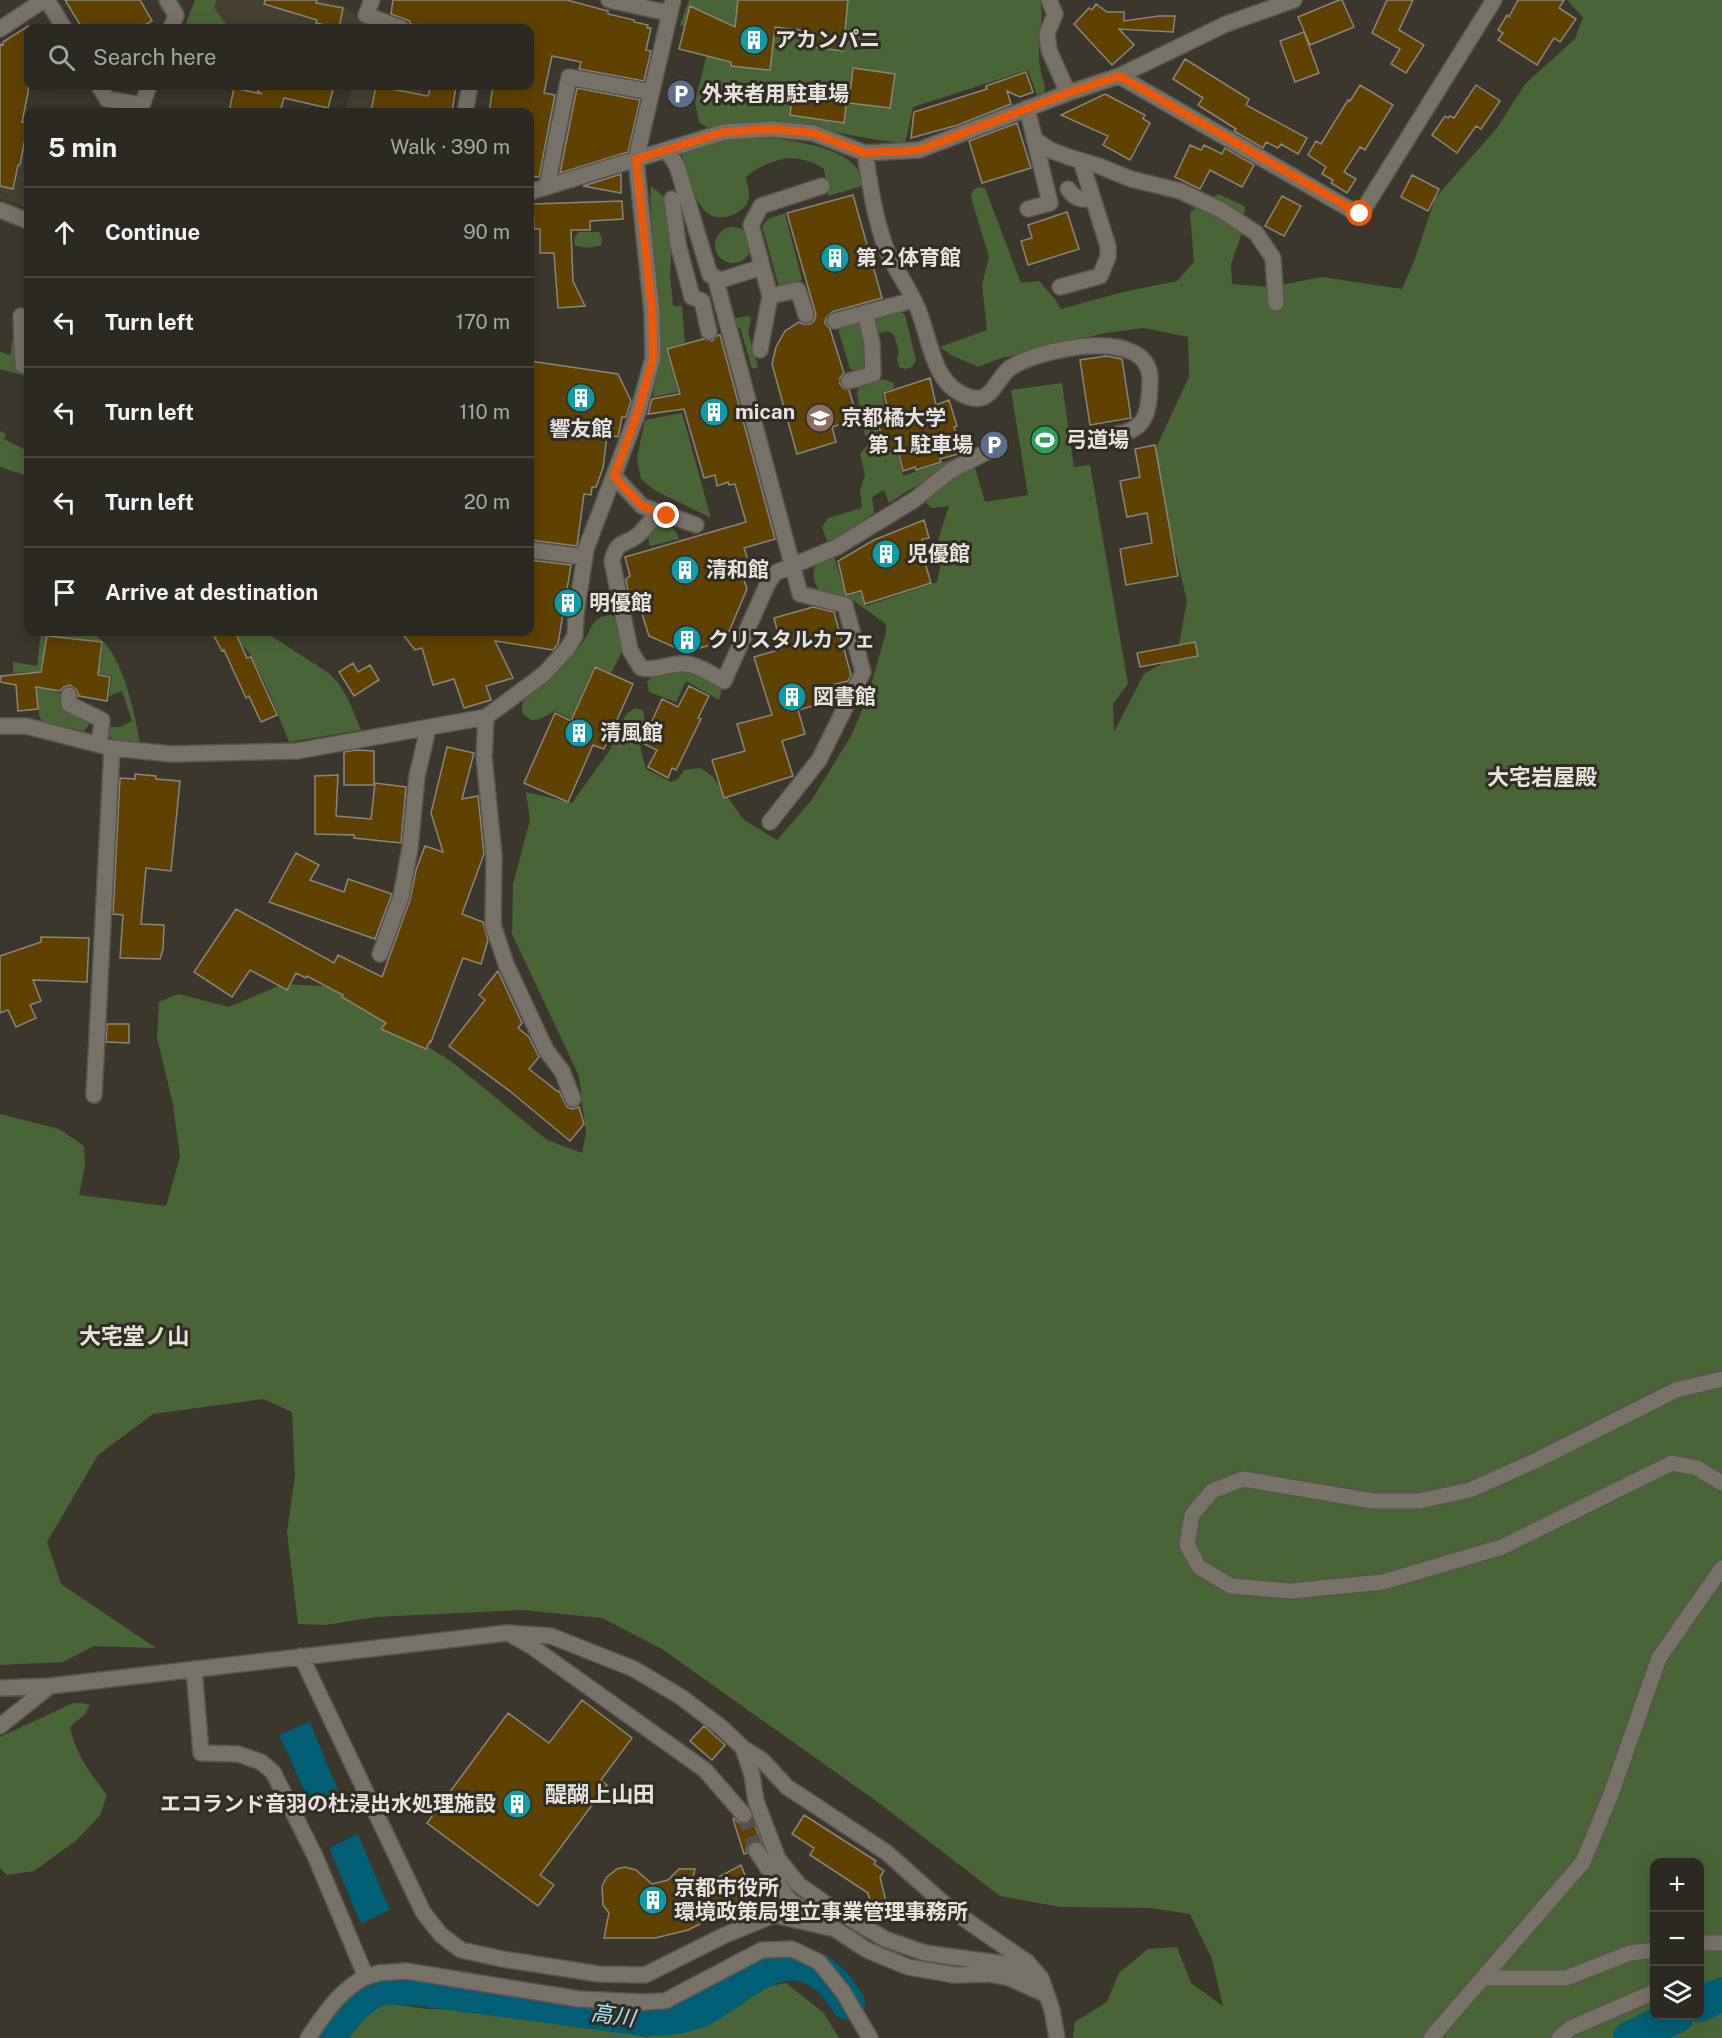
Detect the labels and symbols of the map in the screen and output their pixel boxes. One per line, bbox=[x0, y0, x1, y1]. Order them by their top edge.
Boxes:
building icon: アカンパニ bbox=[738, 24, 770, 56]
place label: アカンパニ bbox=[775, 27, 880, 52]
parking icon: 外来者用駐車場 bbox=[665, 78, 697, 110]
place label: 外来者用駐車場 bbox=[702, 81, 849, 106]
route start bbox=[1346, 200, 1372, 226]
building icon: 第２体育館 bbox=[819, 242, 851, 274]
place label: 第２体育館 bbox=[856, 245, 961, 270]
building icon: 響友館 bbox=[565, 382, 597, 414]
building icon: mican bbox=[698, 396, 730, 428]
place label: mican bbox=[735, 399, 795, 424]
school or university icon: 京都橘大学 bbox=[804, 402, 836, 434]
place label: 京都橘大学 bbox=[841, 405, 946, 430]
place label: 響友館 bbox=[550, 416, 613, 441]
sports icon: 弓道場 bbox=[1029, 424, 1061, 456]
place label: 弓道場 bbox=[1066, 427, 1129, 452]
parking icon: 第１駐車場 bbox=[978, 429, 1010, 461]
place label: 第１駐車場 bbox=[868, 432, 973, 457]
route end bbox=[653, 502, 679, 528]
building icon: 児優館 bbox=[870, 538, 902, 570]
place label: 児優館 bbox=[907, 541, 970, 566]
building icon: 清和館 bbox=[669, 554, 701, 586]
place label: 清和館 bbox=[706, 557, 769, 582]
building icon: 明優館 bbox=[552, 587, 584, 619]
place label: 明優館 bbox=[589, 590, 652, 615]
building icon: クリスタルカフェ bbox=[671, 624, 703, 656]
place label: クリスタルカフェ bbox=[708, 627, 875, 652]
building icon: 図書館 bbox=[776, 681, 808, 713]
place label: 図書館 bbox=[813, 684, 876, 709]
building icon: 清風館 bbox=[563, 717, 595, 749]
place label: 清風館 bbox=[600, 720, 663, 745]
district label: 大宅岩屋殿 bbox=[1487, 764, 1597, 790]
district label: 大宅堂ノ山 bbox=[79, 1323, 189, 1349]
district label: 醍醐上山田 bbox=[545, 1781, 655, 1807]
building icon: エコランド音羽の杜浸出水処理施設 bbox=[501, 1788, 533, 1820]
place label: エコランド音羽の杜浸出水処理施設 bbox=[160, 1791, 496, 1816]
place label: 京都市役所 環境政策局埋立事業管理事務所 bbox=[674, 1875, 968, 1924]
building icon: 京都市役所 環境政策局埋立事業管理事務所 bbox=[637, 1884, 669, 1916]
water label: 高川 bbox=[589, 1999, 639, 2031]

